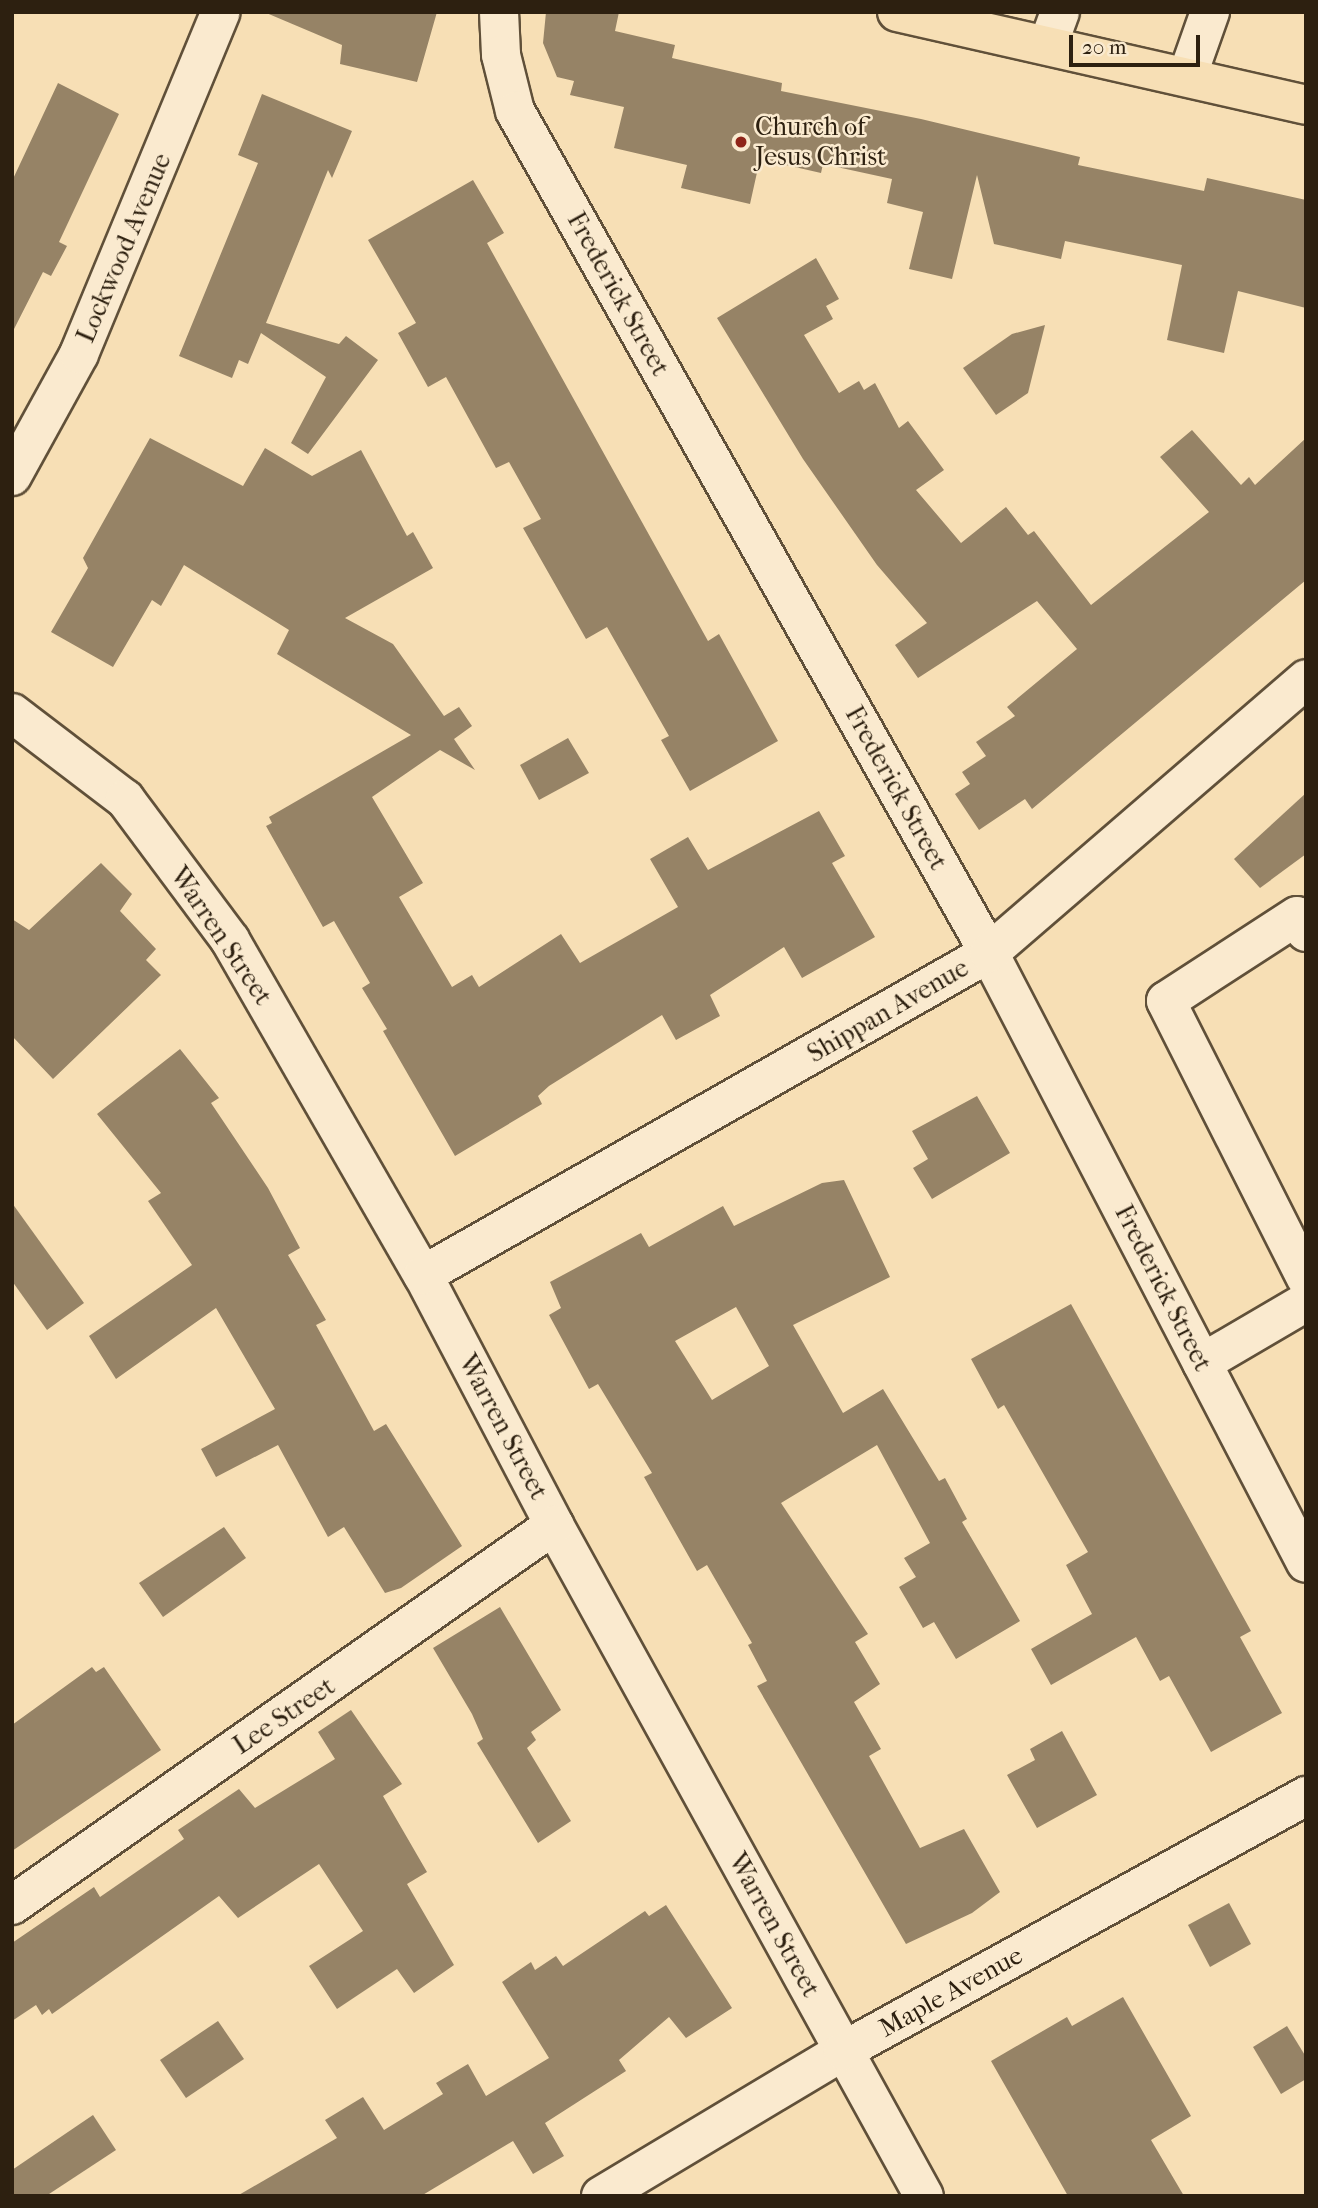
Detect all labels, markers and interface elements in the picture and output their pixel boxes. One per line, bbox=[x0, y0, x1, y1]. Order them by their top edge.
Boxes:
scale bar bbox=[1073, 21, 1204, 65]
text: 20 m bbox=[1082, 35, 1126, 59]
place label: Church of Jesus Christ bbox=[755, 111, 886, 172]
marker: Church of Jesus Christ bbox=[733, 134, 749, 150]
street label: Lockwood Avenue bbox=[70, 149, 178, 347]
street label: Frederick Street bbox=[560, 207, 676, 381]
street label: Frederick Street bbox=[838, 701, 954, 875]
street label: Warren Street bbox=[163, 861, 279, 1011]
street label: Shippan Avenue bbox=[802, 952, 974, 1070]
street label: Frederick Street bbox=[1108, 1200, 1218, 1376]
street label: Warren Street bbox=[452, 1349, 554, 1505]
street label: Lee Street bbox=[227, 1671, 341, 1761]
street label: Warren Street bbox=[722, 1848, 826, 2002]
street label: Maple Avenue bbox=[874, 1940, 1028, 2044]

